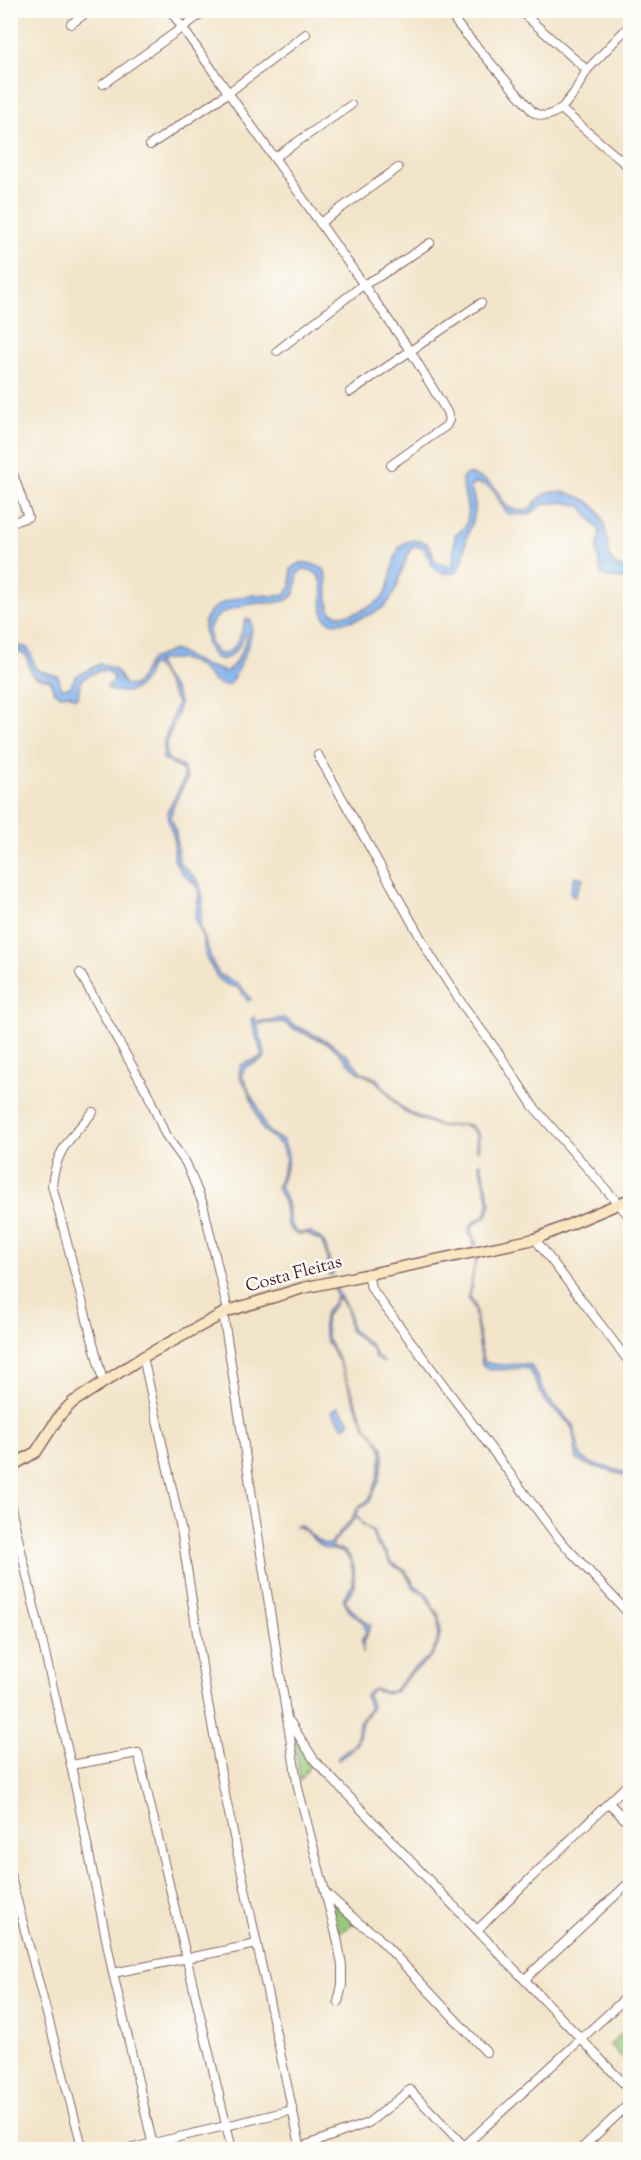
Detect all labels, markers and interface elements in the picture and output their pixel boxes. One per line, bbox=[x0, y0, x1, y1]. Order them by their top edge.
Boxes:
street label: Costa Fleitas bbox=[243, 1250, 345, 1300]

